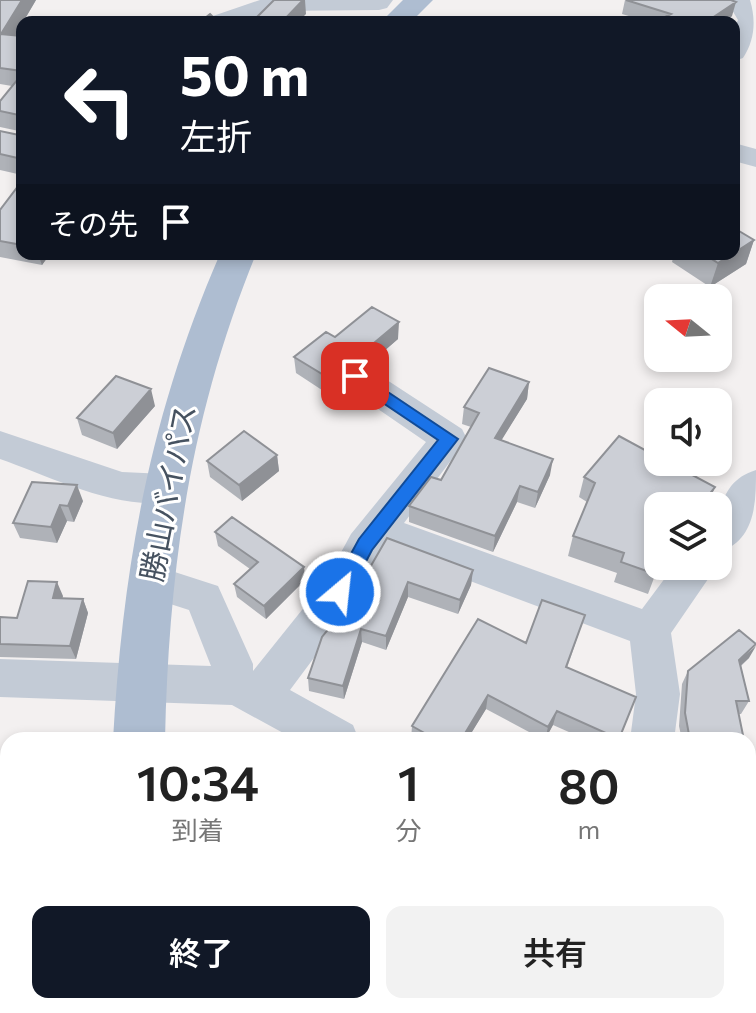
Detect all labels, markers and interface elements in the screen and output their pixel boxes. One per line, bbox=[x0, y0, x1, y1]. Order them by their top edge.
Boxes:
text: 50 m bbox=[180, 39, 309, 108]
icon: left bbox=[48, 48, 152, 152]
text: 左折 bbox=[180, 113, 252, 157]
icon: arrive bbox=[154, 200, 198, 244]
text: その先 bbox=[48, 204, 138, 241]
north arrow bbox=[644, 284, 732, 372]
map controls bbox=[644, 284, 732, 580]
pin bbox=[321, 342, 389, 410]
icon: arrive bbox=[333, 354, 377, 398]
button: sound bbox=[644, 388, 732, 476]
street label: 勝山バイパス bbox=[131, 401, 202, 584]
button: layers bbox=[644, 492, 732, 580]
position arrow bbox=[298, 550, 382, 634]
text: 10:34 bbox=[137, 752, 259, 811]
text: 1 bbox=[398, 752, 419, 811]
text: 80 bbox=[558, 755, 619, 814]
text: m bbox=[577, 813, 600, 844]
text: 到着 bbox=[172, 814, 224, 845]
text: 分 bbox=[396, 814, 422, 845]
button: 終了 bbox=[32, 906, 370, 998]
button: 共有 bbox=[386, 906, 724, 998]

